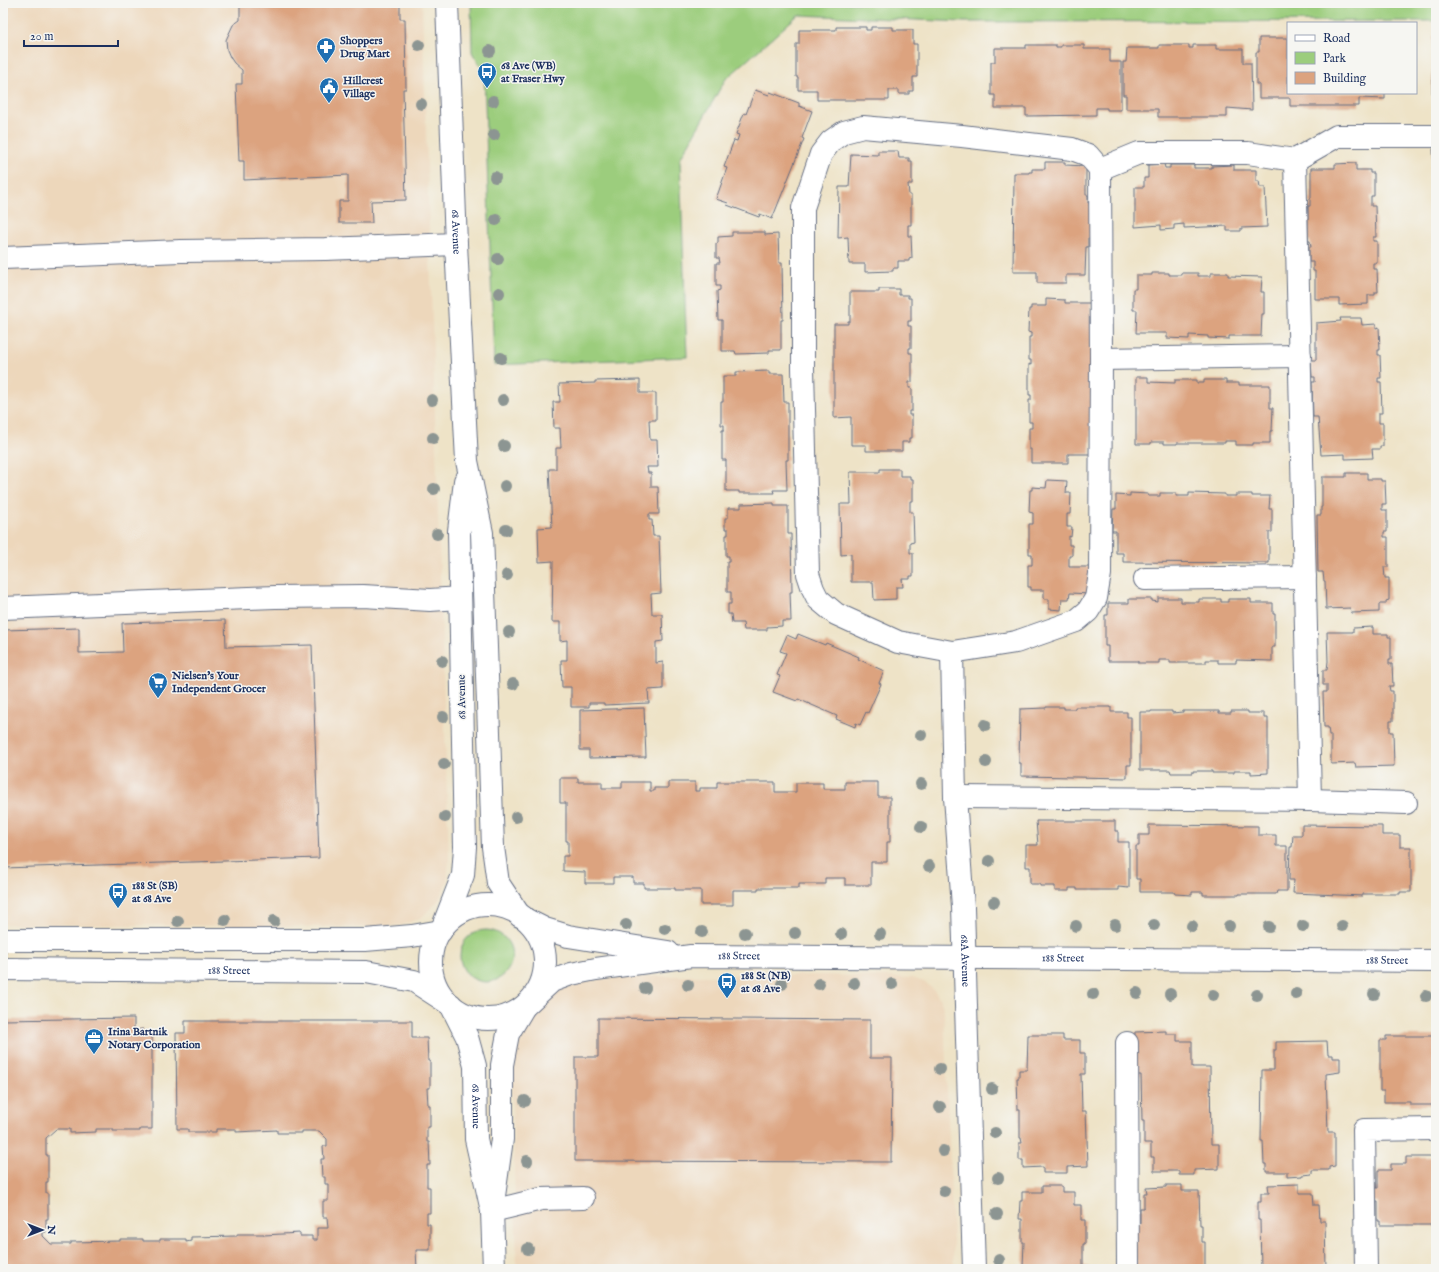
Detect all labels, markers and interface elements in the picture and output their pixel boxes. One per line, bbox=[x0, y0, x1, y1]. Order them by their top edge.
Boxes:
scale bar bbox=[24, 22, 118, 48]
legend bbox=[1287, 22, 1417, 94]
text: 20 m bbox=[30, 29, 53, 44]
text: Road bbox=[1323, 31, 1351, 46]
place label: Shoppers Drug Mart bbox=[340, 34, 390, 61]
pharmacy icon: Shoppers Drug Mart bbox=[315, 36, 337, 64]
text: Park bbox=[1323, 51, 1346, 66]
place label: 68 Ave (WB) at Fraser Hwy bbox=[501, 59, 565, 86]
bus stop icon: 68 Ave (WB) at Fraser Hwy bbox=[476, 61, 498, 89]
text: Building bbox=[1323, 71, 1367, 86]
place label: Hillcrest Village bbox=[342, 74, 383, 101]
public building icon: Hillcrest Village bbox=[318, 76, 340, 104]
street label: 68 Avenue bbox=[448, 209, 464, 255]
place label: Nielsen's Your Independent Grocer bbox=[171, 669, 267, 696]
supermarket icon: Nielsen's Your Independent Grocer bbox=[147, 671, 169, 699]
street label: 68 Avenue bbox=[455, 674, 469, 720]
place label: 188 St (SB) at 68 Ave bbox=[132, 879, 178, 906]
bus stop icon: 188 St (SB) at 68 Ave bbox=[107, 881, 129, 909]
street label: 68A Avenue bbox=[957, 934, 972, 987]
street label: 188 Street bbox=[718, 949, 761, 963]
street label: 188 Street bbox=[1042, 951, 1085, 966]
street label: 188 Street bbox=[1366, 954, 1409, 968]
street label: 188 Street bbox=[208, 964, 251, 978]
place label: 188 St (NB) at 68 Ave bbox=[741, 969, 791, 996]
bus stop icon: 188 St (NB) at 68 Ave bbox=[716, 971, 738, 999]
place label: Irina Bartnik Notary Corporation bbox=[107, 1025, 201, 1052]
office icon: Irina Bartnik Notary Corporation bbox=[83, 1027, 105, 1055]
street label: 68 Avenue bbox=[468, 1084, 483, 1129]
north arrow bbox=[22, 1210, 62, 1250]
text: N bbox=[44, 1224, 58, 1235]

